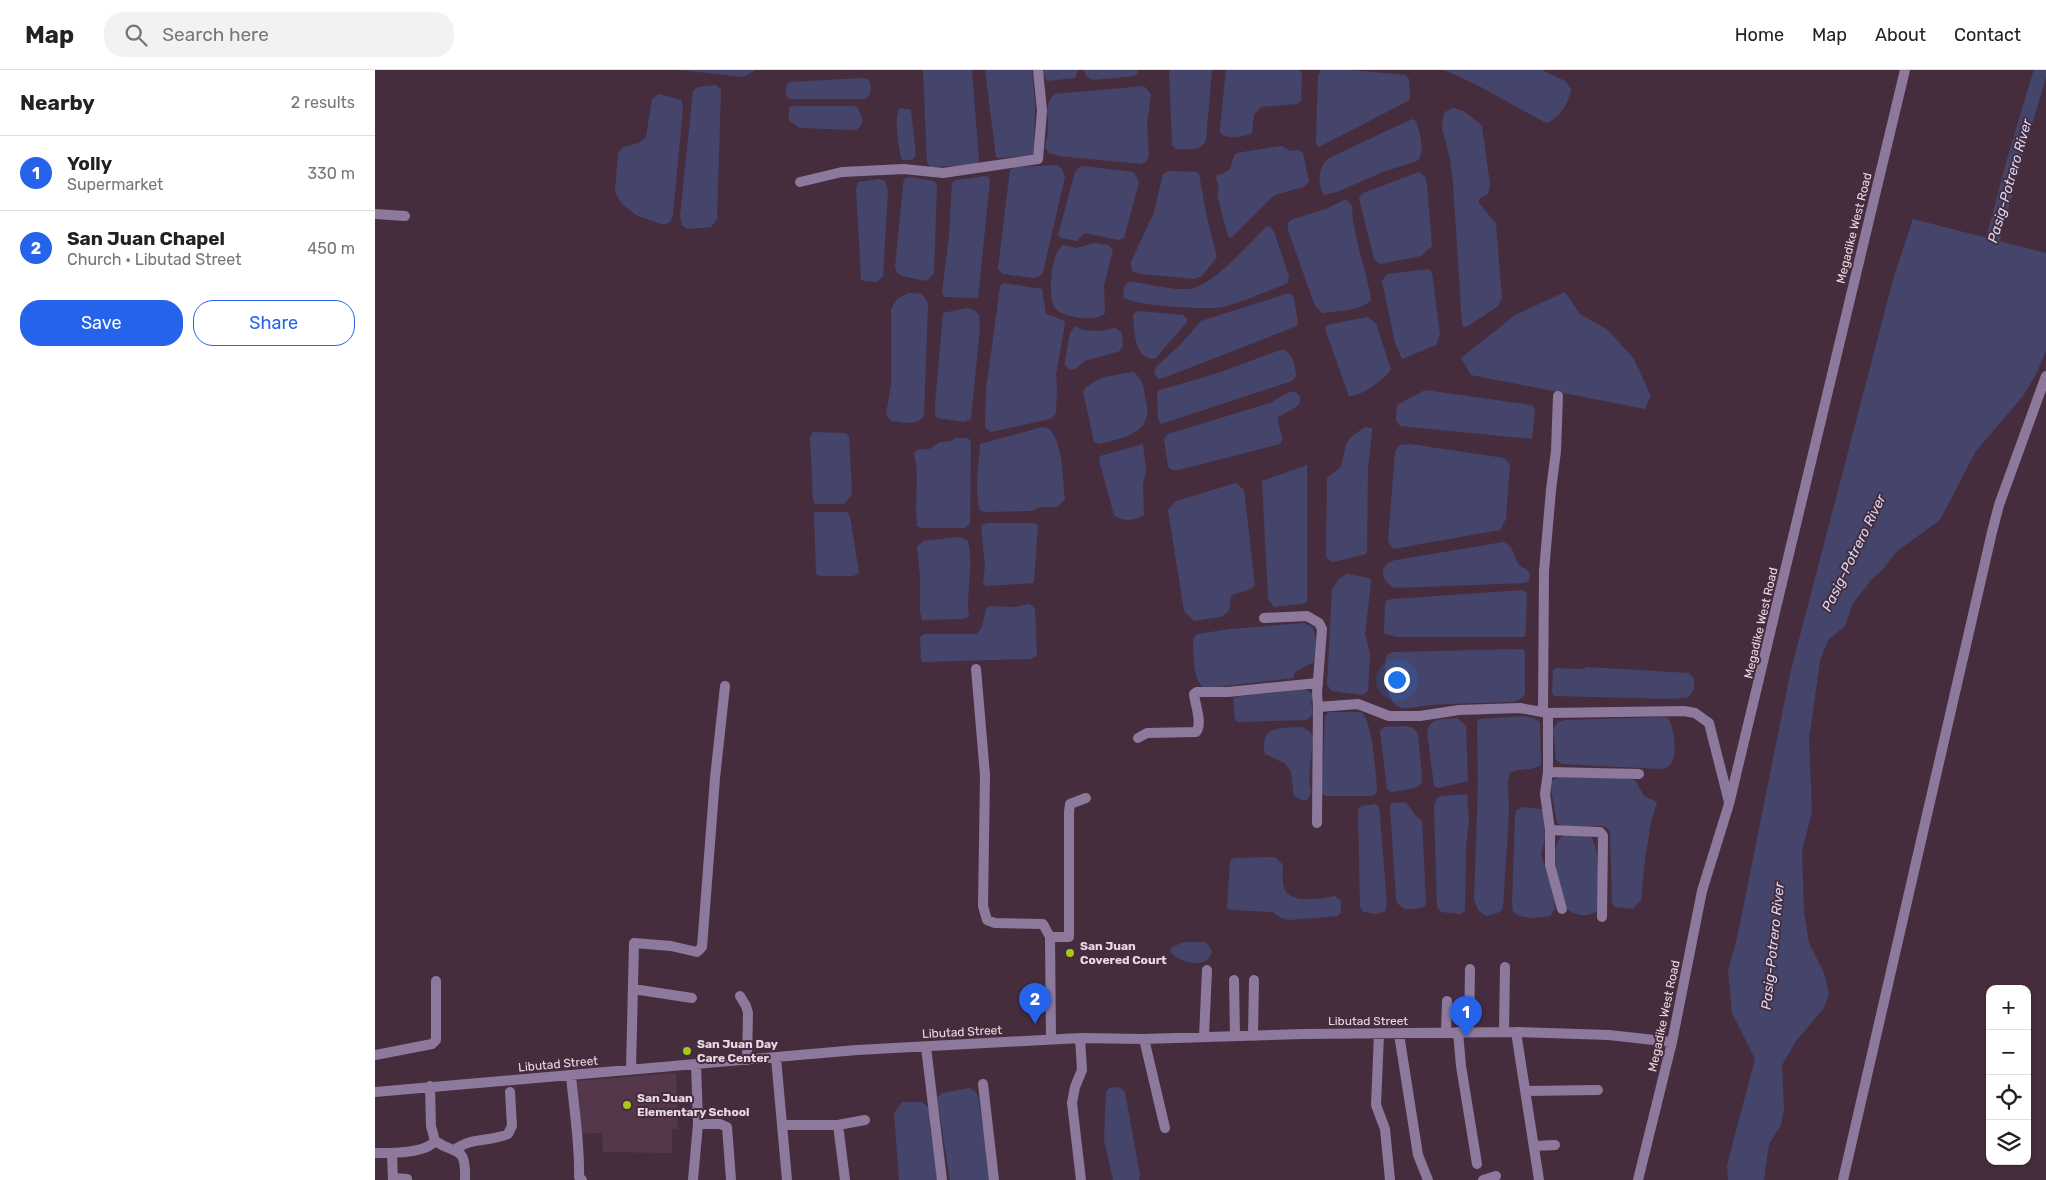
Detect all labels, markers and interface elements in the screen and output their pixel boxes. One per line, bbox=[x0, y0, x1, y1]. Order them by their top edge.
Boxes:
search box bbox=[104, 12, 454, 57]
text: Map bbox=[25, 21, 74, 49]
icon: search bbox=[122, 21, 150, 49]
text: Search here bbox=[162, 23, 269, 46]
text: Home bbox=[1735, 24, 1784, 46]
text: Map bbox=[1812, 24, 1847, 46]
text: About bbox=[1875, 24, 1926, 46]
text: Contact bbox=[1954, 24, 2021, 46]
text: Nearby bbox=[20, 90, 95, 115]
text: 2 results bbox=[291, 93, 355, 112]
water label: Pasig-Potrero River bbox=[1984, 116, 2036, 245]
text: Yolly bbox=[67, 152, 112, 175]
text: 1 bbox=[32, 164, 40, 183]
text: 330 m bbox=[307, 164, 355, 183]
street label: Megadike West Road bbox=[1833, 171, 1875, 285]
text: Supermarket bbox=[67, 175, 163, 194]
text: San Juan Chapel bbox=[67, 227, 225, 250]
text: 2 bbox=[31, 239, 41, 258]
text: 450 m bbox=[307, 239, 355, 258]
text: Church · Libutad Street bbox=[67, 250, 241, 269]
button: Save bbox=[20, 300, 183, 346]
button: Share bbox=[193, 300, 355, 346]
water label: Pasig-Potrero River bbox=[1818, 491, 1890, 614]
street label: Megadike West Road bbox=[1741, 566, 1781, 680]
your location bbox=[1384, 667, 1410, 693]
water label: Pasig-Potrero River bbox=[1758, 881, 1788, 1011]
place label: San Juan Covered Court bbox=[1080, 939, 1167, 967]
marker: San Juan Covered Court bbox=[1064, 947, 1076, 959]
street label: Megadike West Road bbox=[1645, 959, 1683, 1073]
pin: 2 bbox=[1019, 983, 1051, 1024]
map controls bbox=[1986, 985, 2031, 1165]
button: + bbox=[1986, 985, 2031, 1030]
pin: 1 bbox=[1450, 996, 1482, 1037]
street label: Libutad Street bbox=[1328, 1014, 1408, 1028]
street label: Libutad Street bbox=[922, 1023, 1003, 1041]
button: − bbox=[1986, 1030, 2031, 1075]
place label: San Juan Day Care Center bbox=[697, 1037, 778, 1065]
marker: San Juan Day Care Center bbox=[681, 1045, 693, 1057]
street label: Libutad Street bbox=[517, 1054, 599, 1074]
button: locate bbox=[1986, 1075, 2031, 1120]
place label: San Juan Elementary School bbox=[637, 1091, 749, 1119]
marker: San Juan Elementary School bbox=[621, 1099, 633, 1111]
button: layers bbox=[1986, 1120, 2031, 1165]

